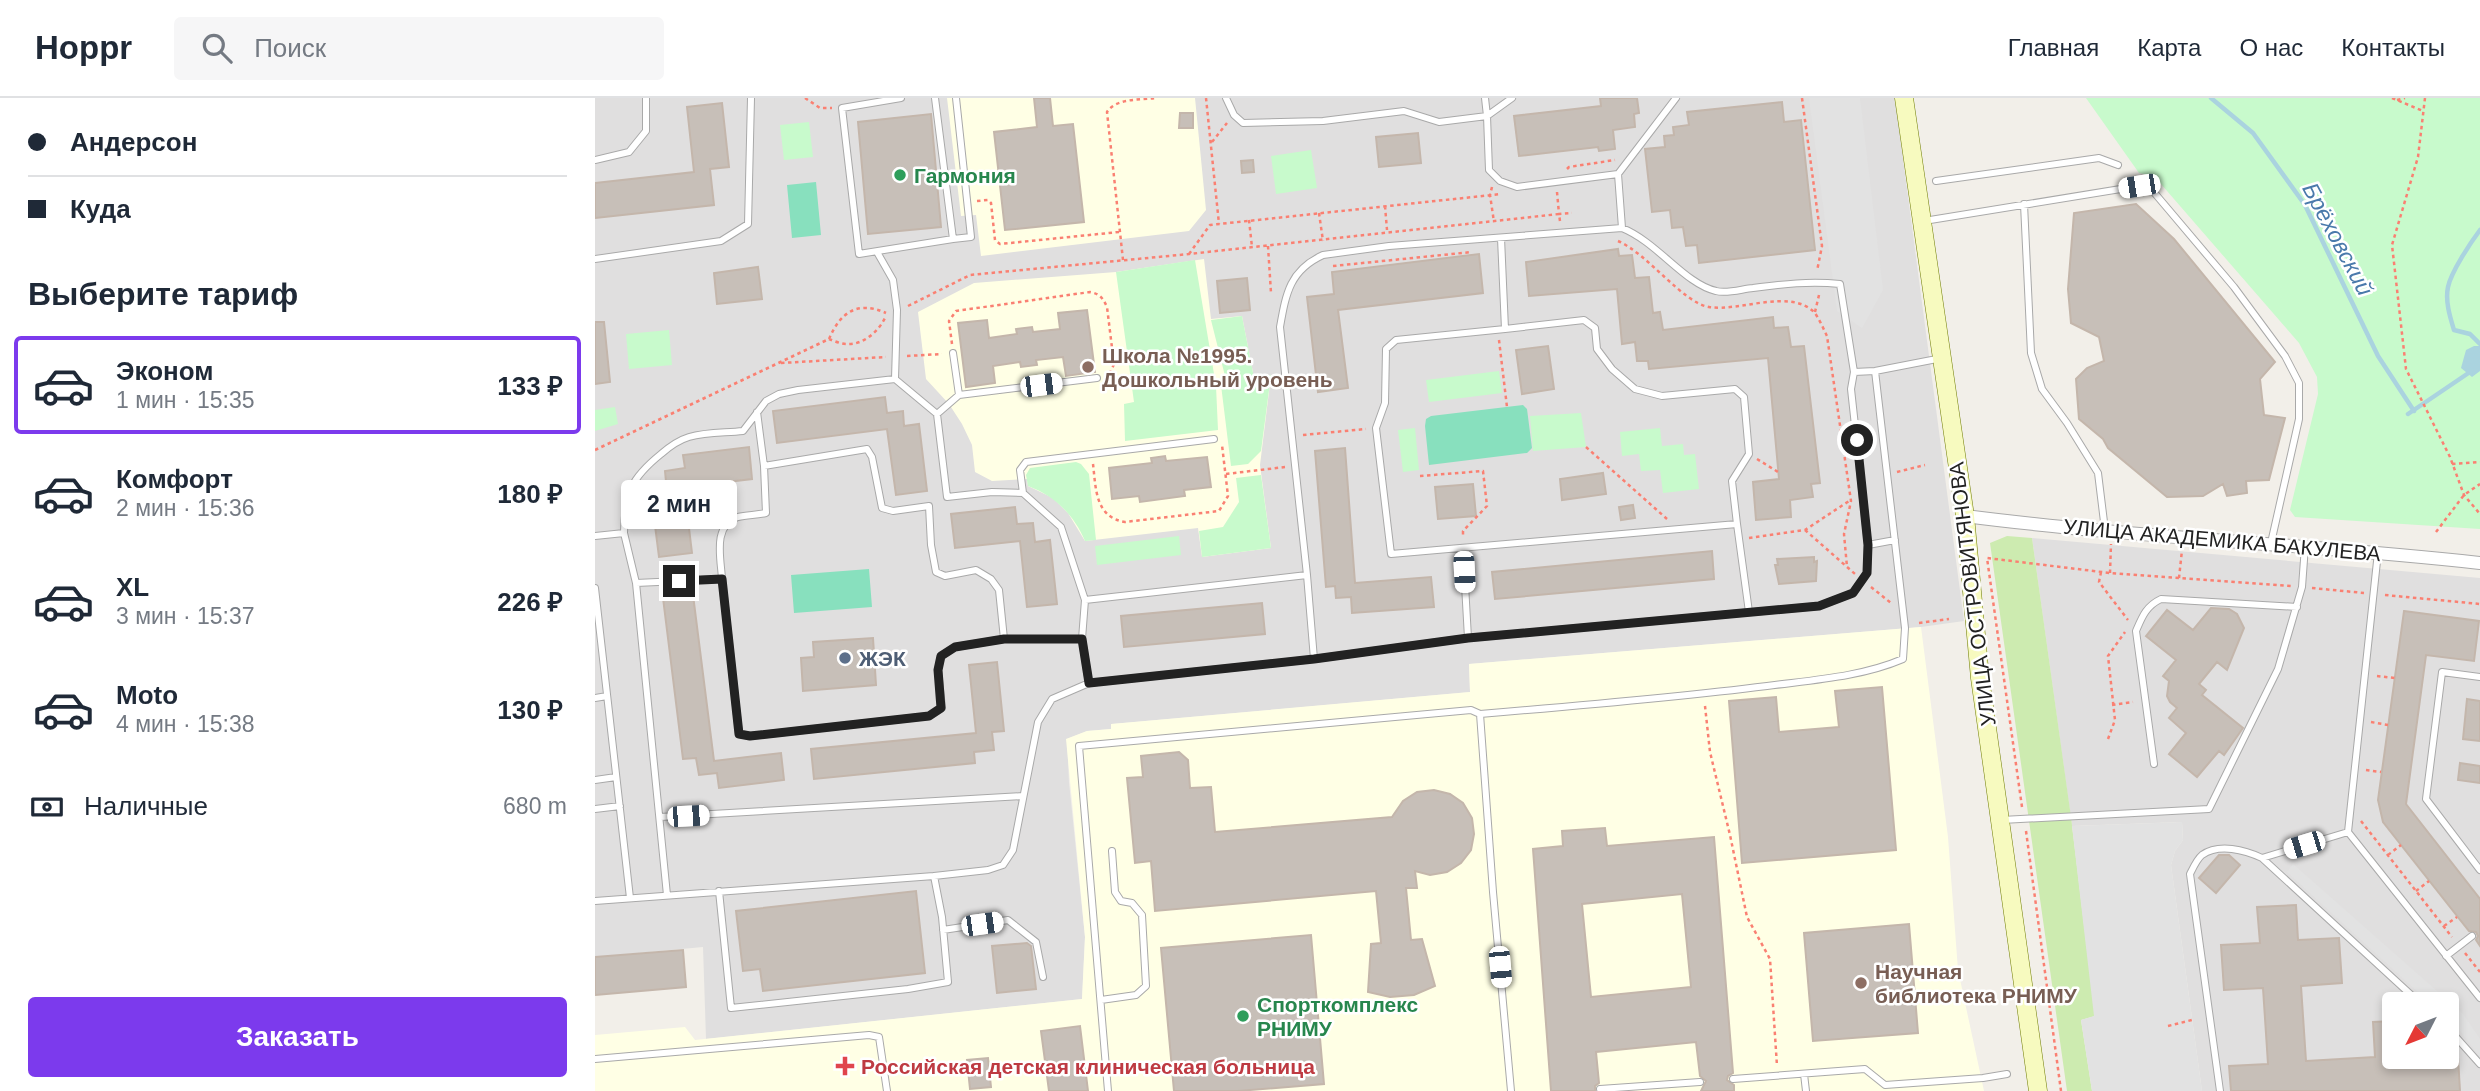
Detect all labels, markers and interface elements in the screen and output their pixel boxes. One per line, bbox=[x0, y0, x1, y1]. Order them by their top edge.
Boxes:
search box bbox=[174, 17, 664, 80]
text: Hoppr bbox=[35, 29, 132, 66]
icon: search bbox=[198, 29, 236, 67]
text: Поиск bbox=[254, 33, 326, 63]
text: Главная bbox=[2008, 34, 2099, 61]
text: Карта bbox=[2137, 34, 2201, 61]
text: О нас bbox=[2239, 34, 2303, 61]
text: Контакты bbox=[2341, 34, 2445, 61]
text: Андерсон bbox=[70, 127, 197, 157]
place label: Гармония bbox=[914, 164, 1016, 187]
marker: Гармония bbox=[892, 167, 908, 183]
car bbox=[2117, 172, 2162, 200]
water label: Брёховский bbox=[2297, 178, 2379, 300]
text: Куда bbox=[70, 194, 131, 224]
text: Выберите тариф bbox=[28, 276, 298, 312]
place label: Школа №1995. Дошкольный уровень bbox=[1102, 344, 1333, 391]
icon: car bbox=[32, 354, 95, 417]
text: Эконом bbox=[116, 356, 214, 386]
marker: Школа №1995. Дошкольный уровень bbox=[1080, 359, 1096, 375]
text: 133 ₽ bbox=[497, 371, 563, 401]
car bbox=[1019, 372, 1064, 398]
text: 1 мин · 15:35 bbox=[116, 387, 255, 413]
route start bbox=[1841, 424, 1873, 456]
street label: УЛИЦА ОСТРОВИТЯНОВА bbox=[1944, 461, 2000, 727]
icon: car bbox=[32, 462, 95, 525]
text: Комфорт bbox=[116, 464, 233, 494]
text: 180 ₽ bbox=[497, 479, 563, 509]
callout: 2 мин bbox=[621, 480, 737, 528]
text: 2 мин bbox=[647, 491, 711, 517]
text: 2 мин · 15:36 bbox=[116, 495, 255, 521]
street label: УЛИЦА АКАДЕМИКА БАКУЛЕВА bbox=[2062, 515, 2382, 565]
car bbox=[1453, 550, 1476, 594]
route end bbox=[663, 565, 695, 597]
icon: car bbox=[32, 570, 95, 633]
text: XL bbox=[116, 572, 149, 602]
text: 226 ₽ bbox=[497, 587, 563, 617]
text: 3 мин · 15:37 bbox=[116, 603, 255, 629]
place label: ЖЭК bbox=[858, 647, 906, 670]
marker: ЖЭК bbox=[837, 650, 853, 666]
icon: car bbox=[32, 678, 95, 741]
text: Moto bbox=[116, 680, 178, 710]
text: 130 ₽ bbox=[497, 695, 563, 725]
text: 4 мин · 15:38 bbox=[116, 711, 255, 737]
icon: cash bbox=[28, 788, 66, 826]
text: Наличные bbox=[84, 791, 208, 821]
text: 680 m bbox=[503, 793, 567, 819]
car bbox=[667, 804, 710, 828]
car bbox=[2281, 829, 2328, 861]
car bbox=[960, 911, 1005, 937]
car bbox=[1488, 945, 1513, 989]
place label: Научная библиотека РНИМУ bbox=[1875, 960, 2078, 1007]
marker: Научная библиотека РНИМУ bbox=[1853, 975, 1869, 991]
north arrow bbox=[2382, 992, 2459, 1069]
map controls bbox=[2382, 992, 2459, 1069]
place label: Спорткомплекс РНИМУ bbox=[1257, 993, 1418, 1040]
button: Заказать bbox=[28, 997, 567, 1077]
marker: Спорткомплекс РНИМУ bbox=[1235, 1008, 1251, 1024]
place label: Российская детская клиническая больница bbox=[861, 1055, 1315, 1078]
marker: Российская детская клиническая больница bbox=[835, 1056, 855, 1076]

